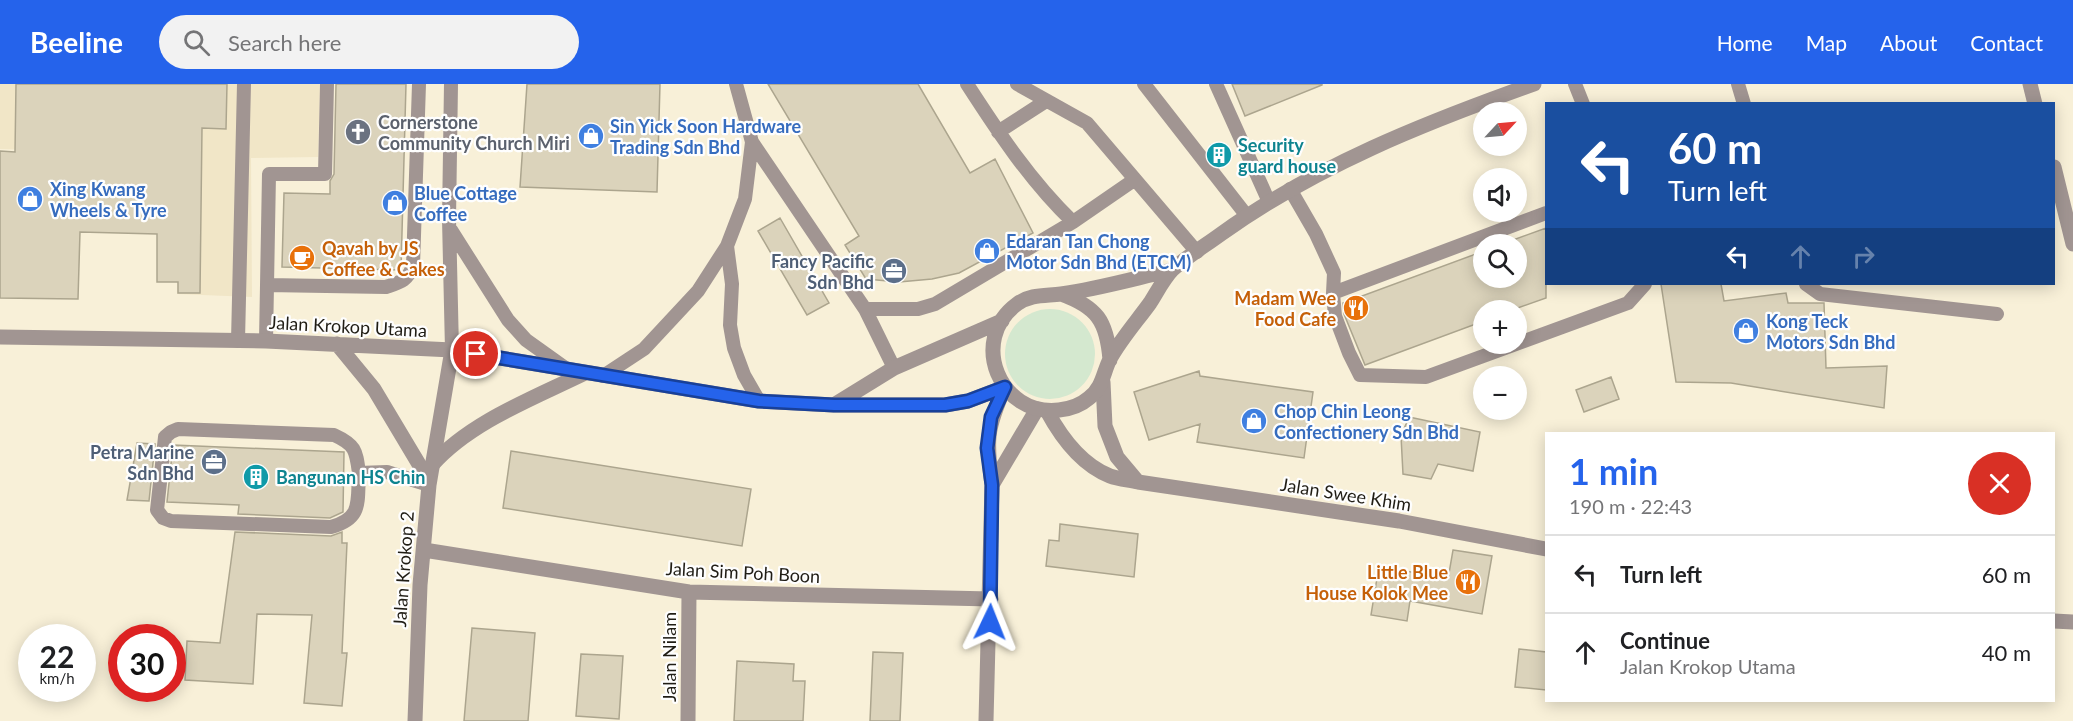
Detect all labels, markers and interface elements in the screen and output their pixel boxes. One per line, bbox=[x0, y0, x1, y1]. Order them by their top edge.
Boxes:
search box bbox=[159, 15, 579, 69]
text: Beeline bbox=[30, 25, 123, 59]
icon: search bbox=[180, 26, 213, 59]
text: Search here bbox=[228, 29, 341, 56]
text: Home bbox=[1717, 30, 1773, 55]
text: Map bbox=[1806, 30, 1847, 55]
text: About bbox=[1880, 30, 1937, 55]
text: Contact bbox=[1970, 30, 2043, 55]
north arrow bbox=[1473, 102, 1527, 156]
map controls bbox=[1473, 102, 1527, 420]
place label: Cornerstone Community Church Miri bbox=[378, 111, 570, 154]
place label: Sin Yick Soon Hardware Trading Sdn Bhd bbox=[610, 115, 802, 158]
church icon: Cornerstone Community Church Miri bbox=[343, 117, 373, 147]
shop icon: Sin Yick Soon Hardware Trading Sdn Bhd bbox=[576, 121, 606, 151]
text: 60 m bbox=[1668, 123, 1762, 173]
icon: left bbox=[1569, 126, 1647, 204]
place label: Security guard house bbox=[1238, 134, 1336, 177]
building icon: Security guard house bbox=[1204, 140, 1234, 170]
button: sound bbox=[1473, 168, 1527, 222]
text: Turn left bbox=[1668, 174, 1767, 207]
place label: Xing Kwang Wheels & Tyre bbox=[50, 178, 167, 221]
place label: Blue Cottage Coffee bbox=[414, 182, 517, 225]
shop icon: Xing Kwang Wheels & Tyre bbox=[15, 184, 45, 214]
shop icon: Blue Cottage Coffee bbox=[380, 188, 410, 218]
place label: Edaran Tan Chong Motor Sdn Bhd (ETCM) bbox=[1006, 230, 1191, 273]
button: search bbox=[1473, 234, 1527, 288]
shop icon: Edaran Tan Chong Motor Sdn Bhd (ETCM) bbox=[972, 236, 1002, 266]
place label: Qavah by JS Coffee & Cakes bbox=[322, 237, 445, 280]
icon: left bbox=[1721, 240, 1754, 273]
icon: ahead bbox=[1784, 240, 1817, 273]
icon: right bbox=[1847, 240, 1880, 273]
cafe icon: Qavah by JS Coffee & Cakes bbox=[287, 243, 317, 273]
place label: Fancy Pacific Sdn Bhd bbox=[771, 250, 874, 293]
office icon: Fancy Pacific Sdn Bhd bbox=[879, 256, 909, 286]
place label: Madam Wee Food Cafe bbox=[1234, 287, 1336, 330]
restaurant icon: Madam Wee Food Cafe bbox=[1341, 293, 1371, 323]
button: + bbox=[1473, 300, 1527, 354]
place label: Kong Teck Motors Sdn Bhd bbox=[1766, 310, 1895, 353]
street label: Jalan Krokop Utama bbox=[268, 311, 428, 341]
shop icon: Kong Teck Motors Sdn Bhd bbox=[1731, 316, 1761, 346]
pin bbox=[450, 328, 501, 379]
icon: arrive bbox=[459, 337, 492, 370]
button: − bbox=[1473, 366, 1527, 420]
place label: Chop Chin Leong Confectionery Sdn Bhd bbox=[1274, 400, 1459, 443]
shop icon: Chop Chin Leong Confectionery Sdn Bhd bbox=[1239, 406, 1269, 436]
place label: Petra Marine Sdn Bhd bbox=[90, 441, 194, 484]
office icon: Petra Marine Sdn Bhd bbox=[199, 447, 229, 477]
text: 1 min bbox=[1569, 449, 1658, 493]
button: close bbox=[1968, 452, 2031, 515]
building icon: Bangunan HS Chin bbox=[241, 462, 271, 492]
place label: Bangunan HS Chin bbox=[276, 466, 425, 488]
street label: Jalan Swee Khim bbox=[1279, 473, 1413, 515]
text: 190 m · 22:43 bbox=[1569, 494, 1692, 518]
street label: Jalan Krokop 2 bbox=[388, 510, 418, 628]
street label: Jalan Sim Poh Boon bbox=[665, 557, 821, 587]
icon: left bbox=[1569, 558, 1602, 591]
place label: Little Blue House Kolok Mee bbox=[1305, 561, 1448, 604]
text: Turn left bbox=[1620, 561, 1702, 588]
text: 60 m bbox=[1982, 561, 2031, 588]
restaurant icon: Little Blue House Kolok Mee bbox=[1453, 567, 1483, 597]
position arrow bbox=[958, 590, 1022, 654]
street label: Jalan Nilam bbox=[658, 612, 680, 702]
speed limit sign: 30 bbox=[108, 624, 186, 702]
text: Continue bbox=[1620, 627, 1710, 654]
icon: ahead bbox=[1569, 636, 1602, 669]
text: 22 bbox=[40, 638, 74, 674]
text: 40 m bbox=[1982, 639, 2031, 666]
text: Jalan Krokop Utama bbox=[1620, 654, 1796, 678]
text: km/h bbox=[39, 669, 75, 687]

